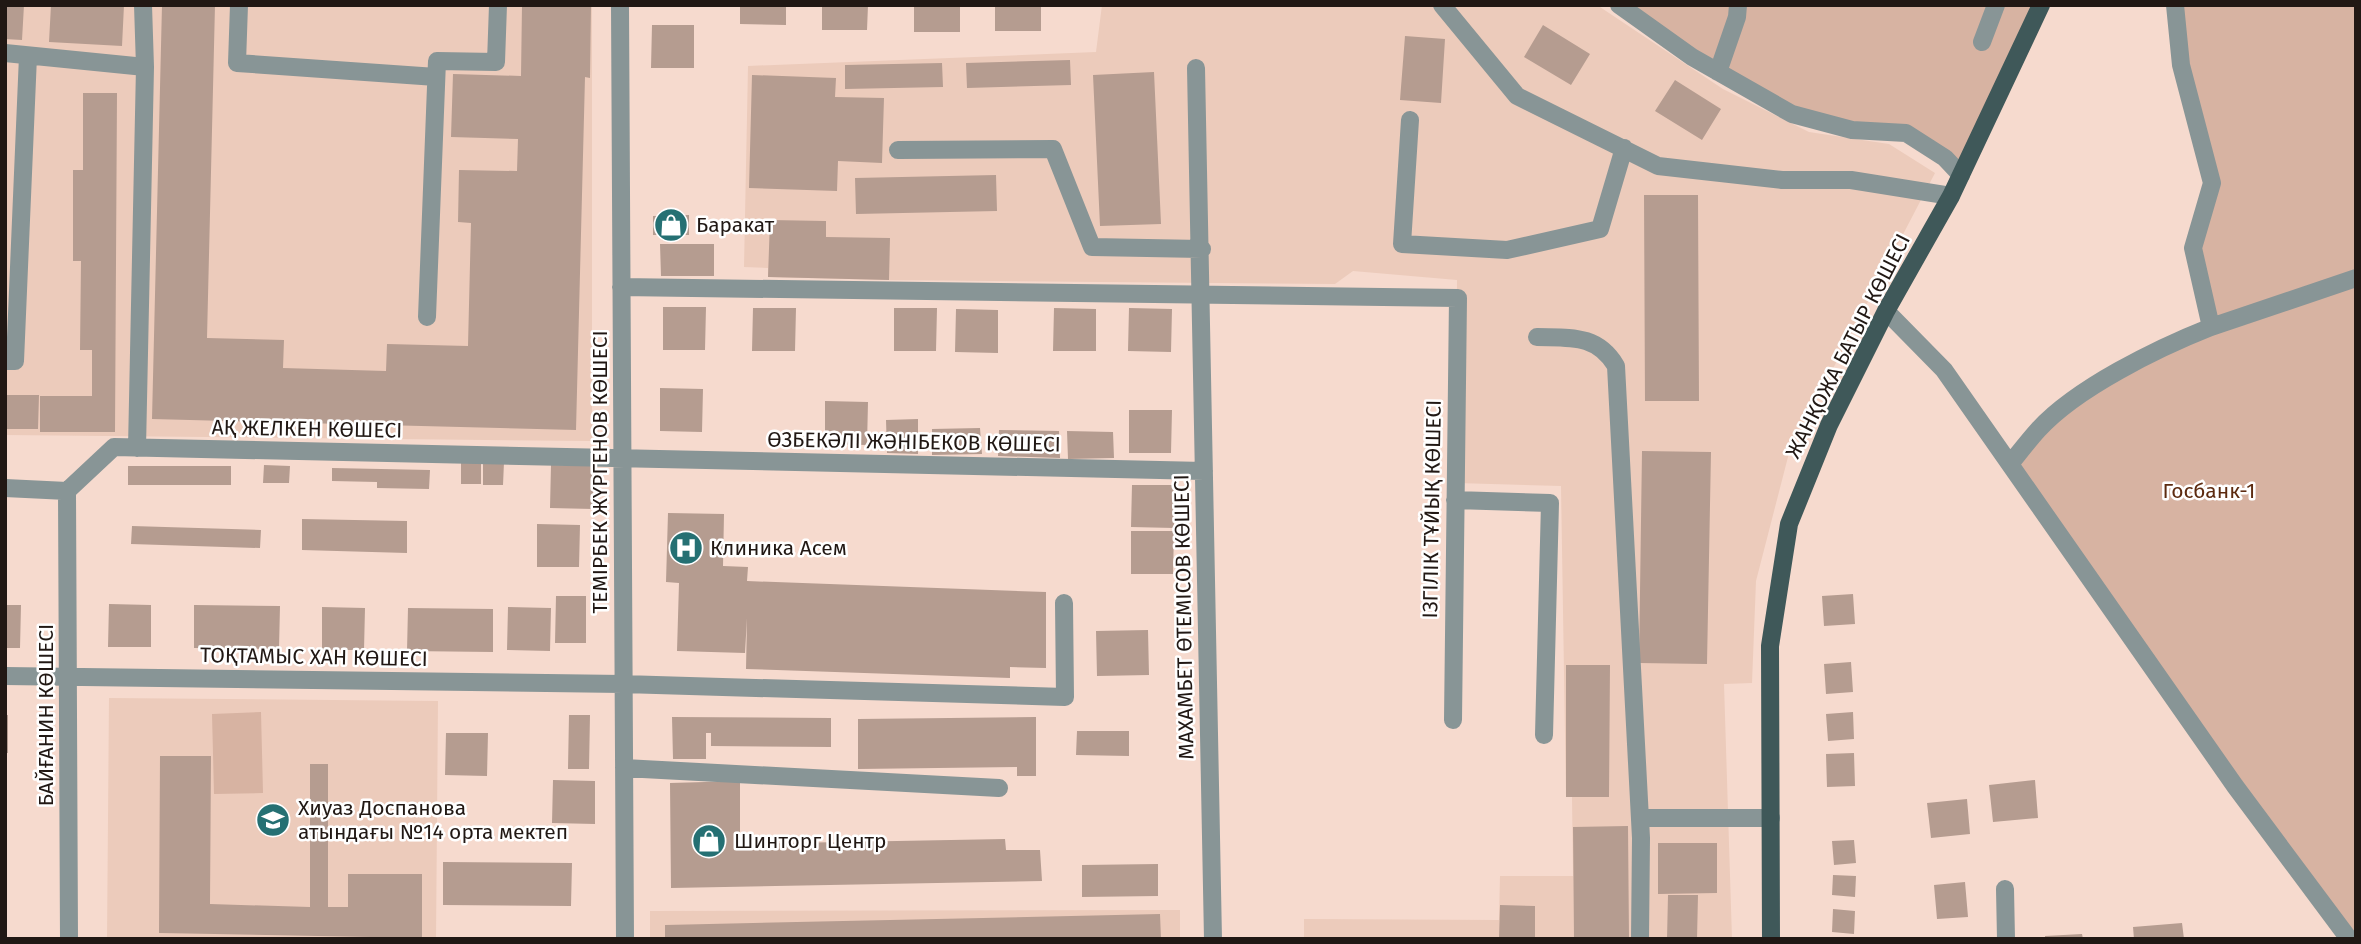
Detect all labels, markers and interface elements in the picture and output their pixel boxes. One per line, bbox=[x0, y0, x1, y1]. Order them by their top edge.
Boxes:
shop icon: Баракат bbox=[652, 206, 690, 244]
place label: Баракат bbox=[696, 212, 775, 238]
street label: ЖАНҚОЖА БАТЫР КӨШЕСІ bbox=[1780, 229, 1916, 463]
street label: ТЕМІРБЕК ЖҮРГЕНОВ КӨШЕСІ bbox=[587, 330, 613, 614]
street label: ІЗГІЛІК ТҰЙЫҚ КӨШЕСІ bbox=[1417, 399, 1447, 619]
street label: АҚ ЖЕЛКЕН КӨШЕСІ bbox=[211, 414, 403, 444]
street label: ӨЗБЕКӘЛІ ЖӘНІБЕКОВ КӨШЕСІ bbox=[767, 426, 1061, 458]
street label: МАХАМБЕТ ӨТЕМІСОВ КӨШЕСІ bbox=[1169, 474, 1199, 760]
park label: Госбанк-1 bbox=[2163, 478, 2255, 504]
hospital icon: Клиника Асем bbox=[667, 529, 705, 567]
place label: Клиника Асем bbox=[710, 535, 847, 561]
street label: БАЙҒАНИН КӨШЕСІ bbox=[33, 624, 59, 806]
street label: ТОҚТАМЫС ХАН КӨШЕСІ bbox=[200, 642, 428, 672]
place label: Хиуаз Доспанова атындағы №14 орта мектеп bbox=[298, 795, 568, 845]
school or university icon: Хиуаз Доспанова атындағы №14 орта мектеп bbox=[254, 801, 292, 839]
shop icon: Шинторг Центр bbox=[690, 822, 728, 860]
place label: Шинторг Центр bbox=[734, 828, 887, 854]

